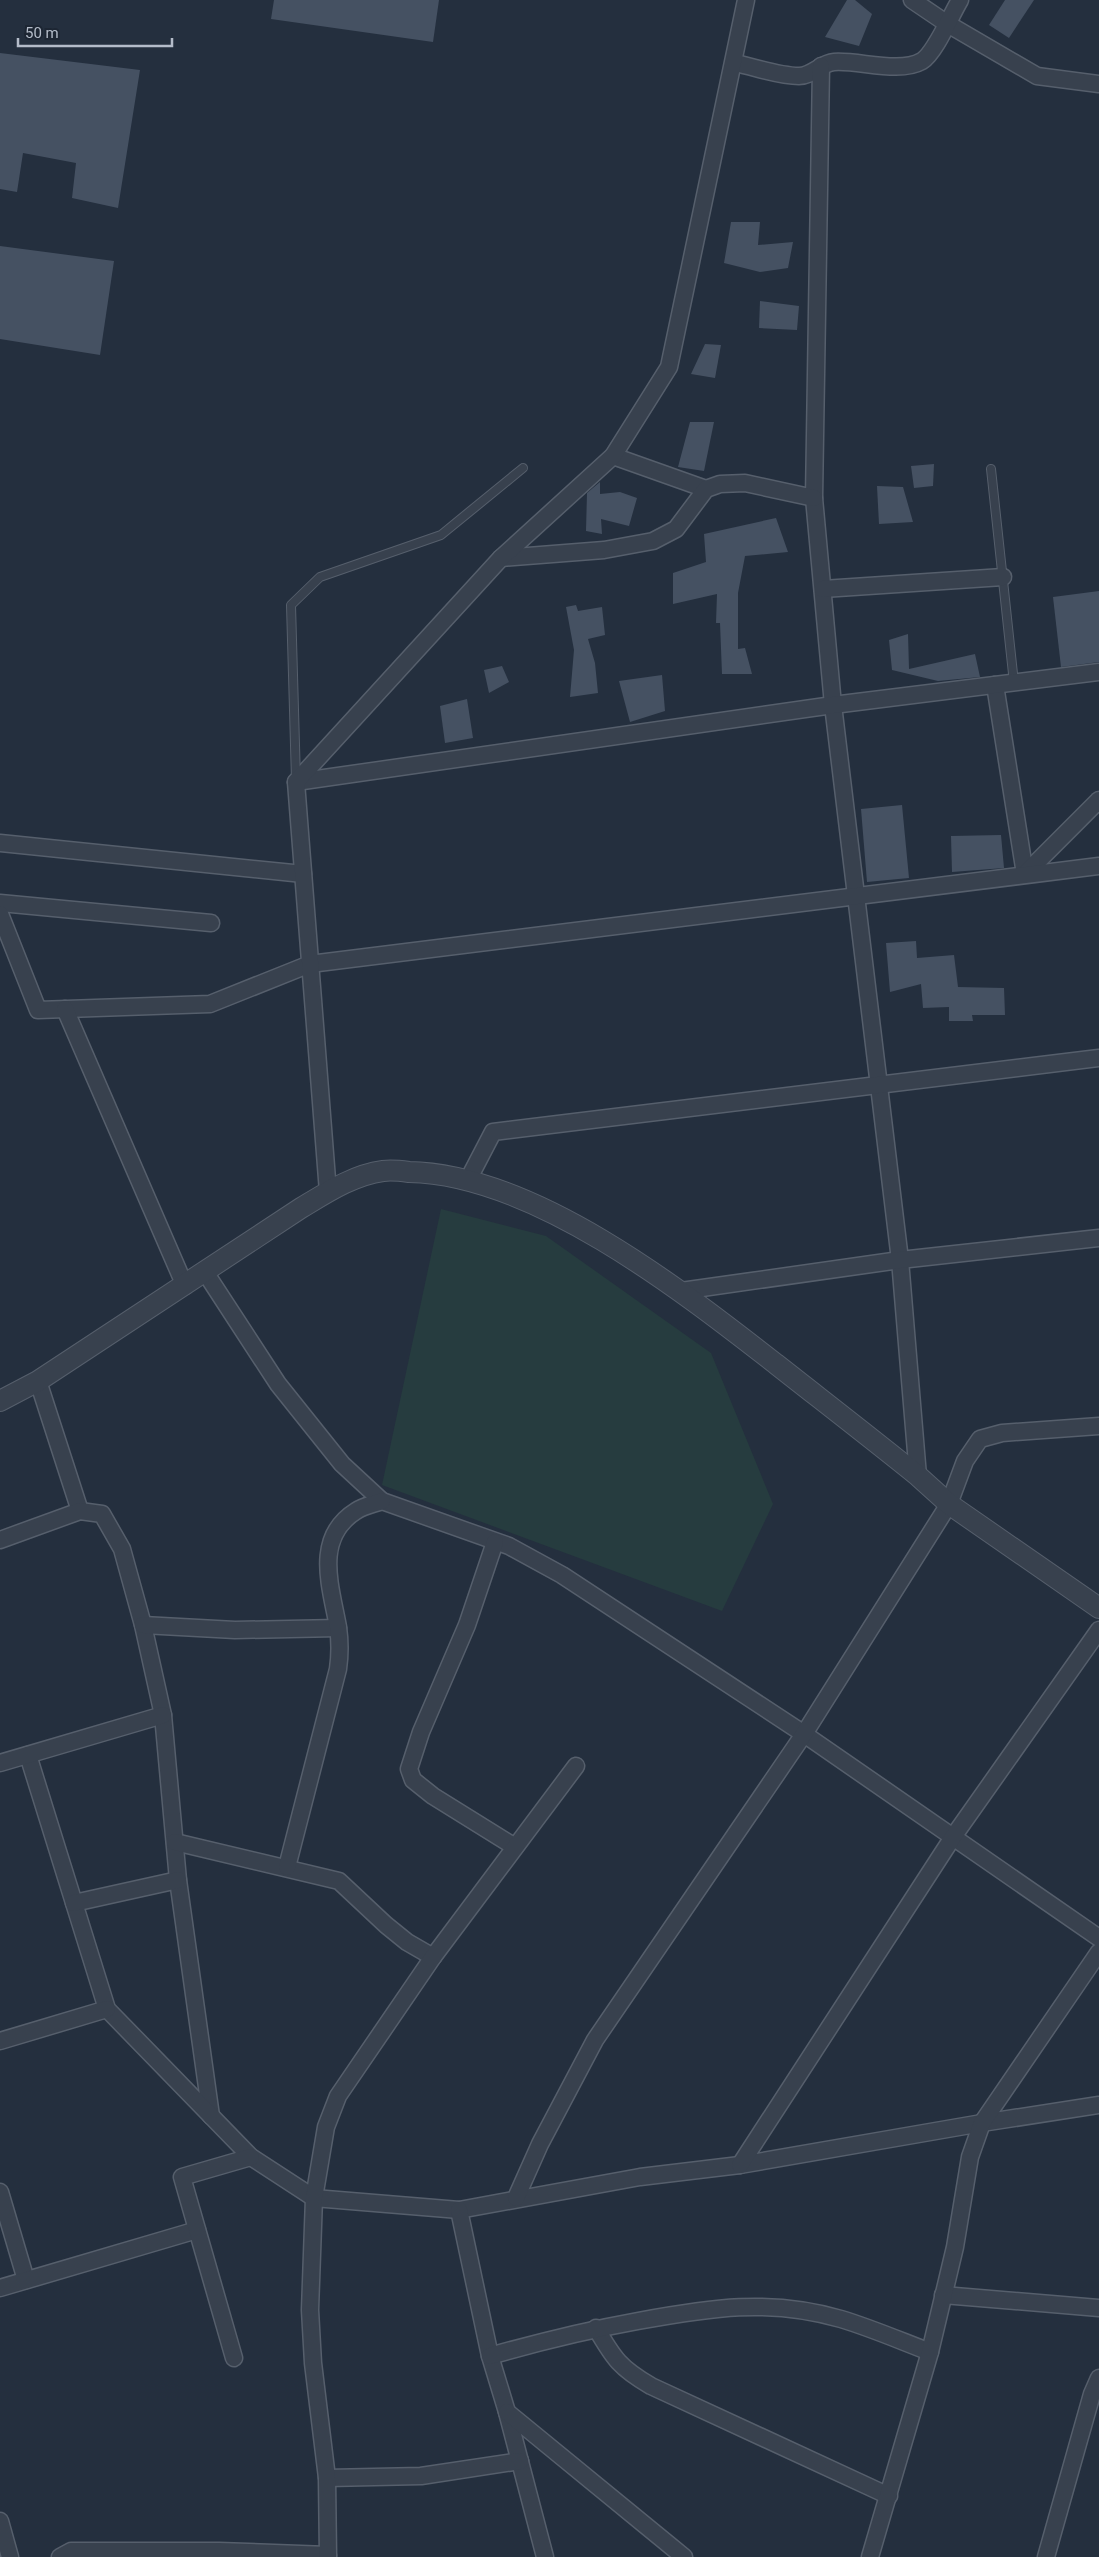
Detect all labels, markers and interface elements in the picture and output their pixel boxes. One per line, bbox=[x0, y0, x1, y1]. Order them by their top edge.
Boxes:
scale bar bbox=[18, 15, 171, 47]
text: 50 m bbox=[25, 24, 59, 42]

